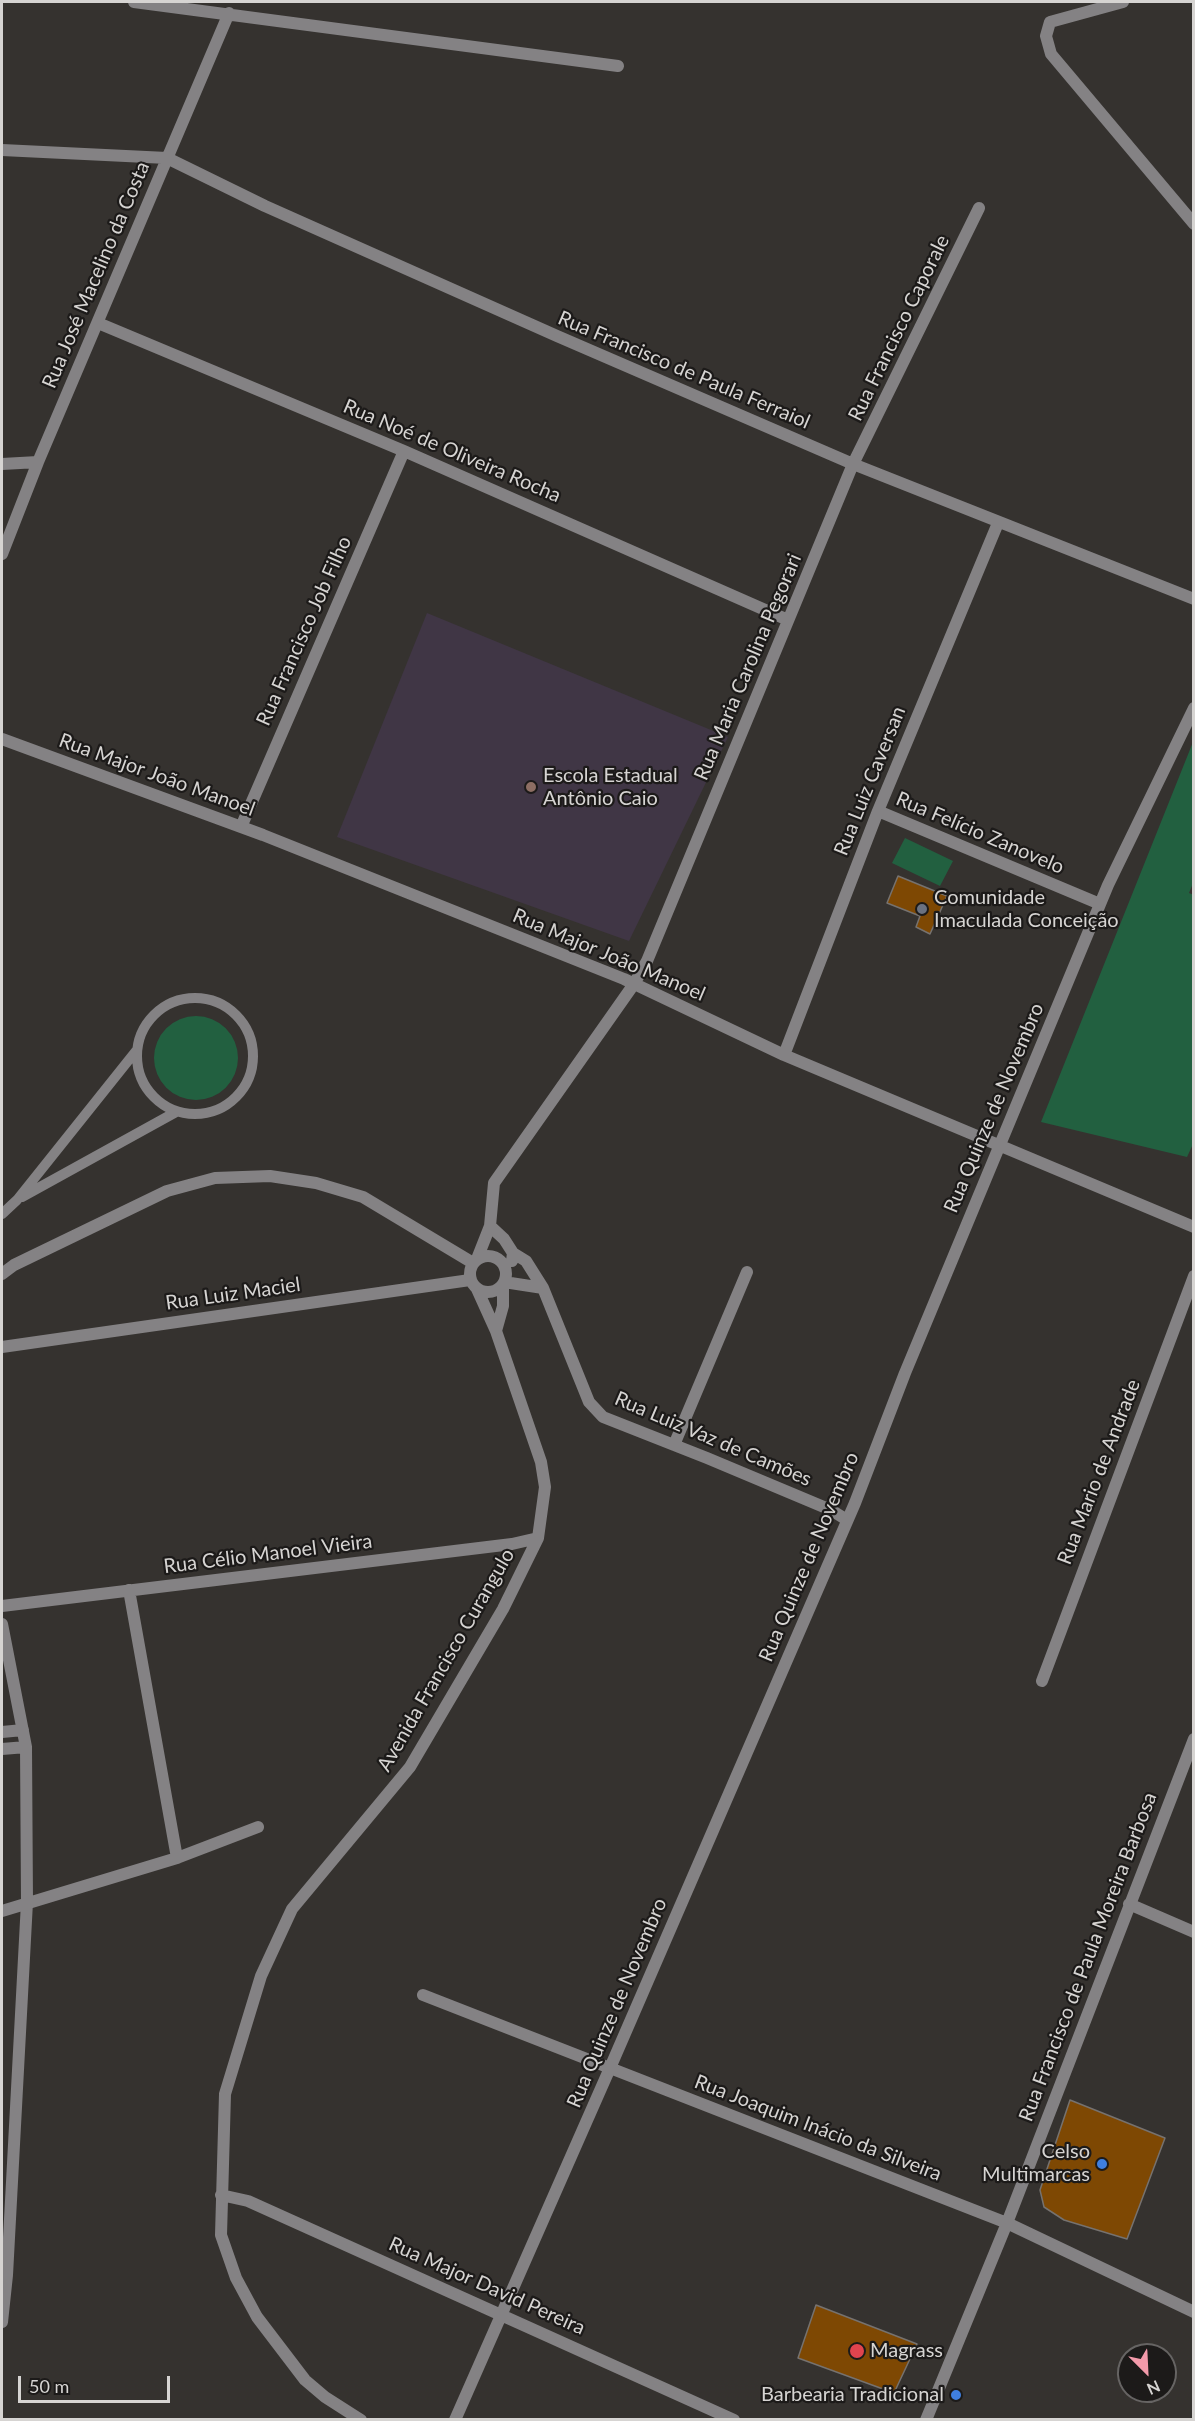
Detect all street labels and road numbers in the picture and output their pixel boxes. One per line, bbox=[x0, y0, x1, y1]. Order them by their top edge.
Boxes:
street label: Rua José Macelino da Costa bbox=[37, 158, 155, 392]
street label: Rua Francisco Caporale bbox=[843, 231, 955, 425]
street label: Rua Francisco de Paula Ferraiol bbox=[554, 306, 814, 434]
street label: Rua Noé de Oliveira Rocha bbox=[340, 394, 564, 508]
street label: Rua Francisco Job Filho bbox=[251, 533, 357, 729]
street label: Rua Maria Carolina Pegorari bbox=[689, 550, 807, 784]
street label: Rua Luiz Caversan bbox=[829, 703, 911, 859]
street label: Rua Major João Manoel bbox=[56, 728, 258, 822]
street label: Rua Felício Zanovelo bbox=[892, 787, 1068, 879]
street label: Rua Major João Manoel bbox=[509, 904, 709, 1006]
street label: Rua Quinze de Novembro bbox=[939, 1000, 1049, 1216]
street label: Rua Luiz Maciel bbox=[164, 1273, 302, 1315]
street label: Rua Mario de Andrade bbox=[1053, 1376, 1145, 1568]
street label: Rua Luiz Vaz de Camões bbox=[611, 1387, 815, 1491]
street label: Rua Quinze de Novembro bbox=[754, 1449, 864, 1665]
street label: Rua Célio Manoel Vieira bbox=[162, 1529, 374, 1579]
street label: Avenida Francisco Curangulo bbox=[372, 1544, 520, 1776]
street label: Rua Francisco de Paula Moreira Barbosa bbox=[1014, 1789, 1162, 2125]
street label: Rua Quinze de Novembro bbox=[562, 1895, 672, 2111]
street label: Rua Joaquim Inácio da Silveira bbox=[691, 2070, 945, 2186]
street label: Rua Major David Pereira bbox=[385, 2232, 589, 2340]

